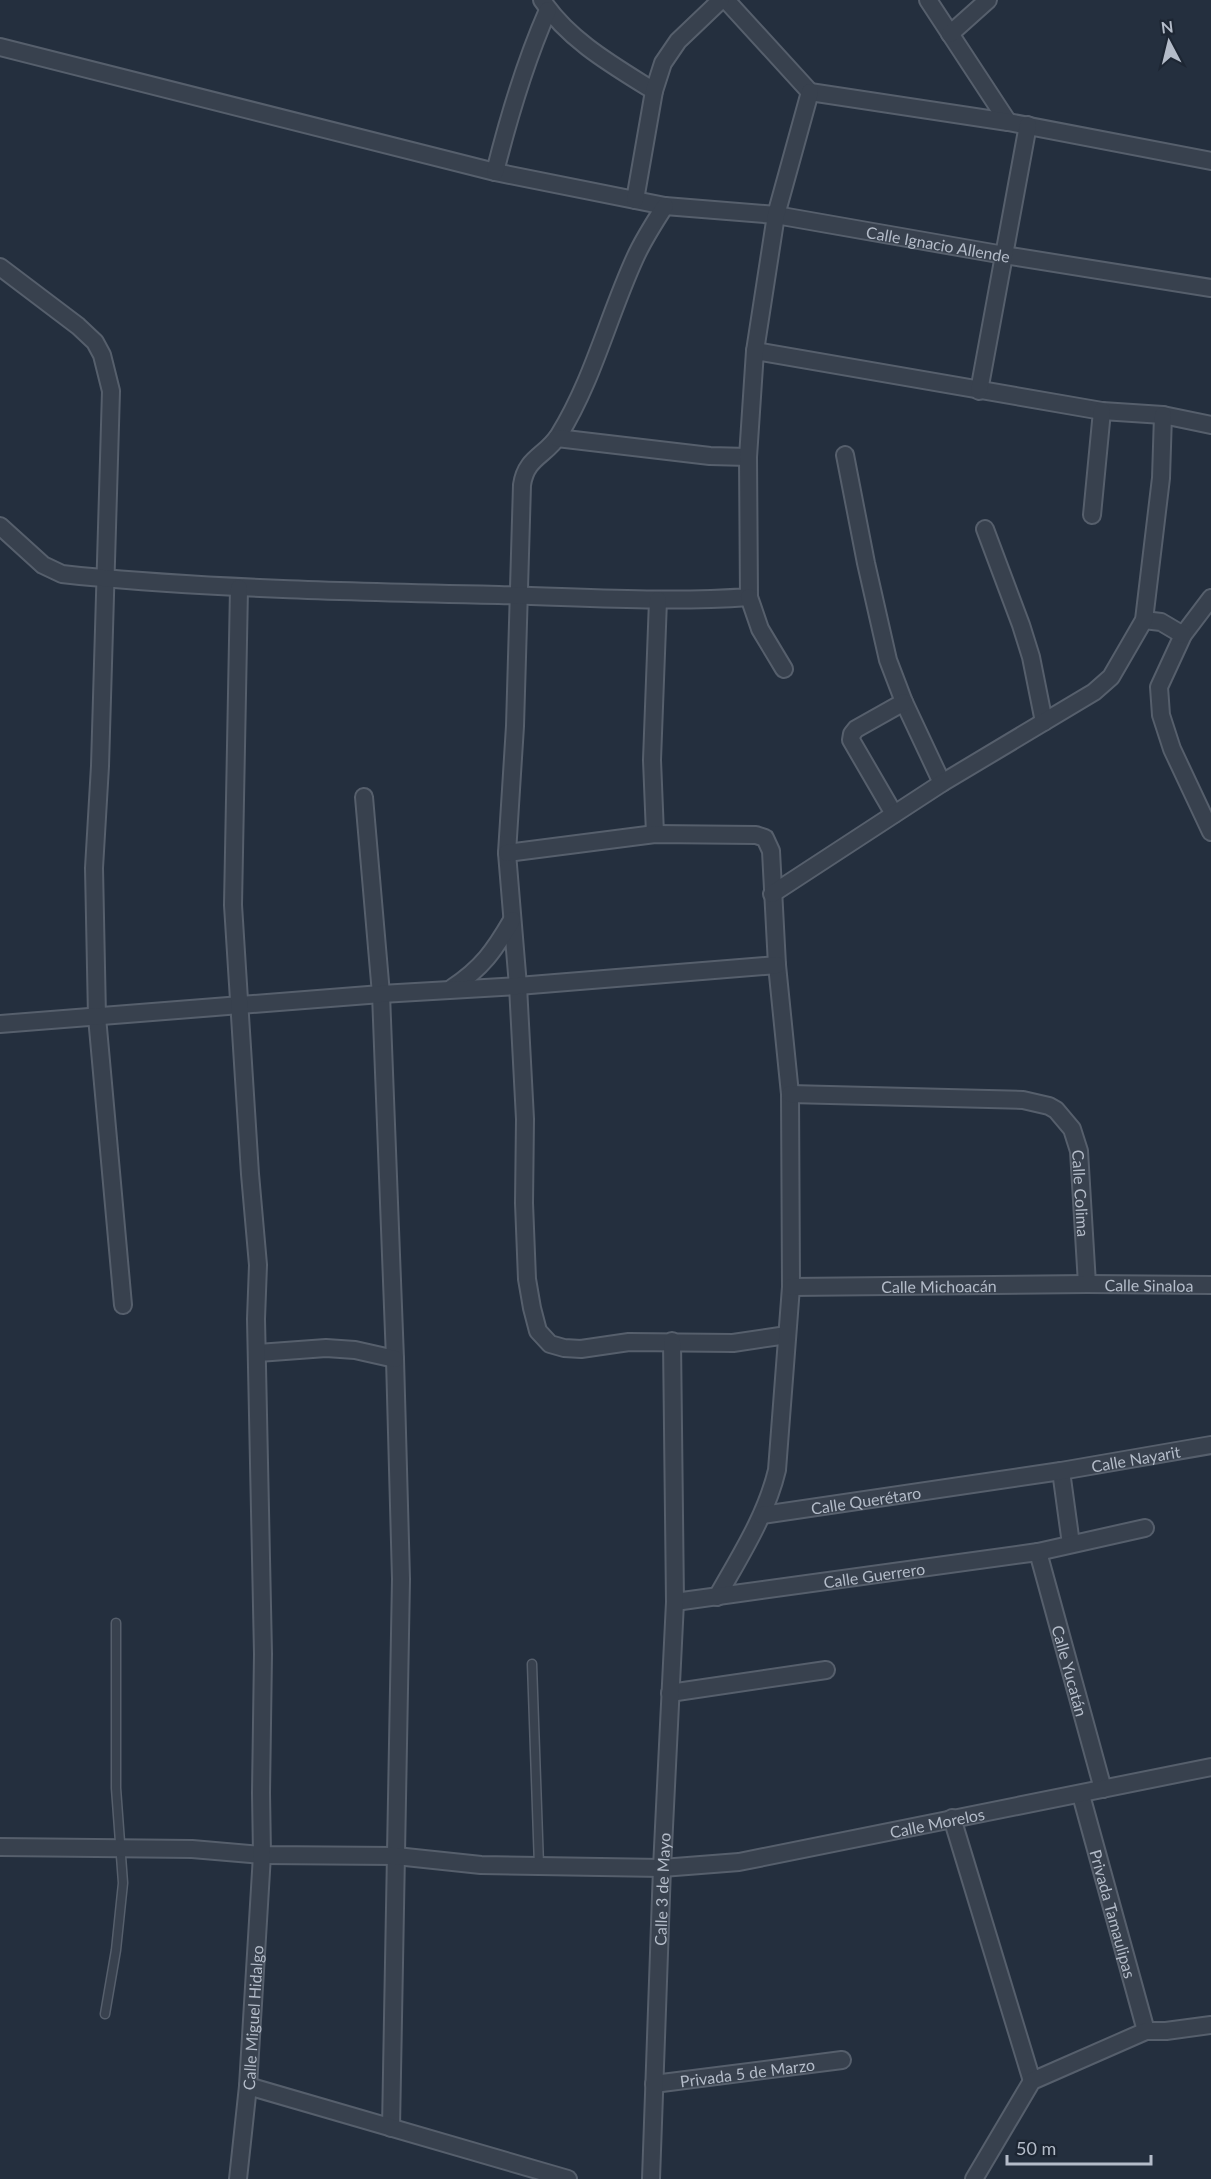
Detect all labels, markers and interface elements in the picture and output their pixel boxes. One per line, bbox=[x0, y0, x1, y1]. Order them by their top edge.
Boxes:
north arrow bbox=[1139, 12, 1199, 72]
text: N bbox=[1160, 16, 1174, 37]
street label: Calle Ignacio Allende bbox=[865, 222, 1011, 265]
street label: Calle Colima bbox=[1069, 1149, 1094, 1237]
street label: Calle Michoacán bbox=[881, 1275, 997, 1296]
street label: Calle Sinaloa bbox=[1104, 1275, 1194, 1294]
street label: Calle Nayarit bbox=[1090, 1441, 1182, 1475]
street label: Calle Querétaro bbox=[810, 1482, 922, 1517]
street label: Calle Guerrero bbox=[822, 1558, 926, 1591]
street label: Calle Yucatán bbox=[1049, 1623, 1092, 1718]
street label: Calle Morelos bbox=[888, 1803, 986, 1841]
street label: Calle 3 de Mayo bbox=[650, 1832, 673, 1946]
street label: Privada Tamaulipas bbox=[1087, 1847, 1140, 1980]
street label: Calle Miguel Hidalgo bbox=[238, 1945, 266, 2091]
street label: Privada 5 de Marzo bbox=[679, 2054, 816, 2090]
scale bar bbox=[1007, 2128, 1151, 2166]
text: 50 m bbox=[1016, 2137, 1056, 2159]

